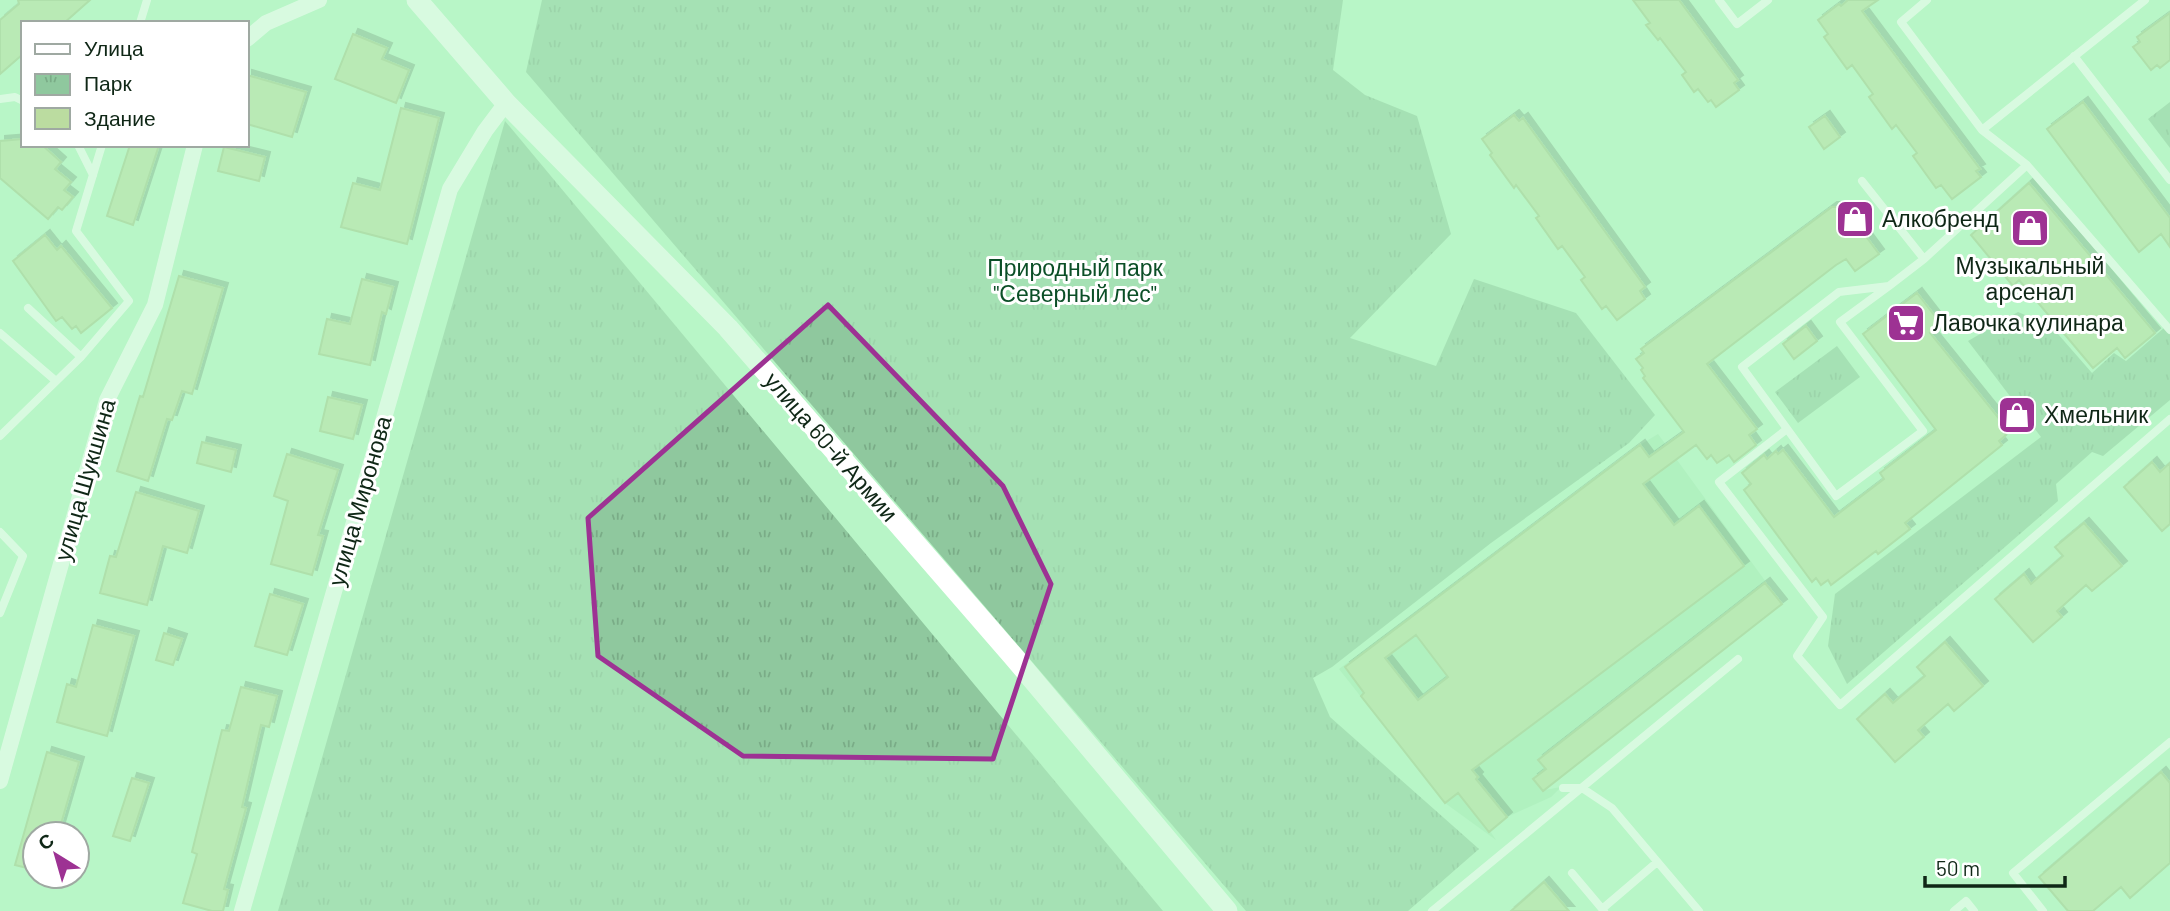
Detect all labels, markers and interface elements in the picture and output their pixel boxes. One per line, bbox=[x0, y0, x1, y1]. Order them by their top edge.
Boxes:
legend bbox=[21, 21, 248, 147]
text: Улица bbox=[84, 35, 144, 60]
text: Парк bbox=[84, 70, 132, 95]
text: Здание bbox=[84, 105, 156, 130]
shop icon: Алкобренд bbox=[1834, 198, 1876, 240]
place label: Алкобренд bbox=[1882, 204, 1999, 232]
shop icon: Музыкальный арсенал bbox=[2009, 207, 2051, 249]
place label: Музыкальный арсенал bbox=[1956, 251, 2104, 305]
park label: Природный парк "Северный лес" bbox=[987, 253, 1164, 307]
supermarket icon: Лавочка кулинара bbox=[1885, 302, 1927, 344]
place label: Лавочка кулинара bbox=[1933, 308, 2124, 336]
street label: улица 60-й Армии bbox=[759, 366, 904, 527]
shop icon: Хмельник bbox=[1996, 394, 2038, 436]
street label: улица Шукшина bbox=[48, 395, 121, 564]
place label: Хмельник bbox=[2044, 400, 2149, 428]
street label: улица Миронова bbox=[321, 412, 397, 589]
north arrow bbox=[21, 820, 91, 890]
text: С bbox=[33, 828, 58, 854]
scale bar bbox=[1925, 844, 2065, 888]
text: 50 m bbox=[1936, 855, 1980, 880]

